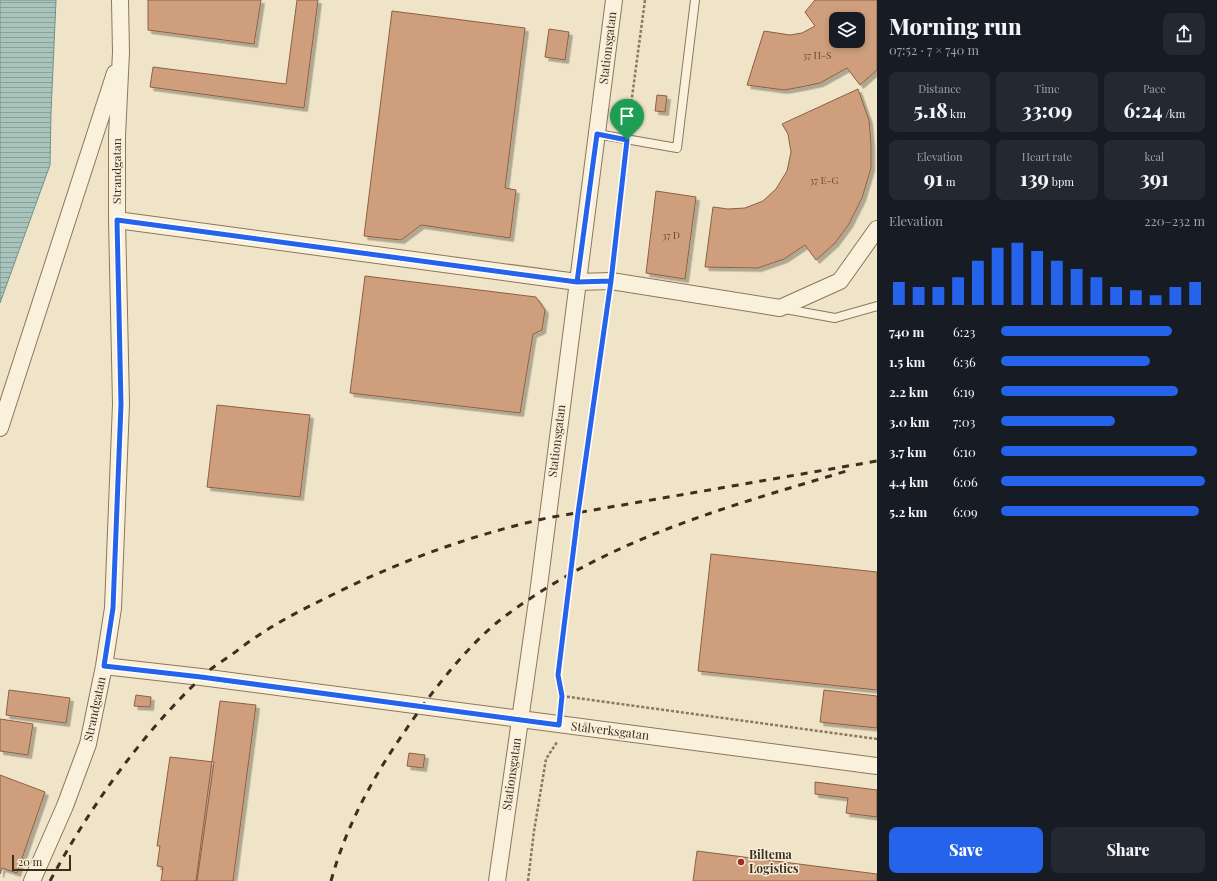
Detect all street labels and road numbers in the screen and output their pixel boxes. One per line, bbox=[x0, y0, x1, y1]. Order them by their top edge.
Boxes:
street label: Stationsgatan bbox=[595, 11, 619, 85]
street label: Strandgatan bbox=[108, 138, 124, 204]
street label: Stationsgatan bbox=[544, 404, 568, 478]
street label: Strandgatan bbox=[79, 675, 109, 743]
street label: Stålverksgatan bbox=[570, 717, 650, 743]
street label: Stationsgatan bbox=[498, 737, 524, 811]

